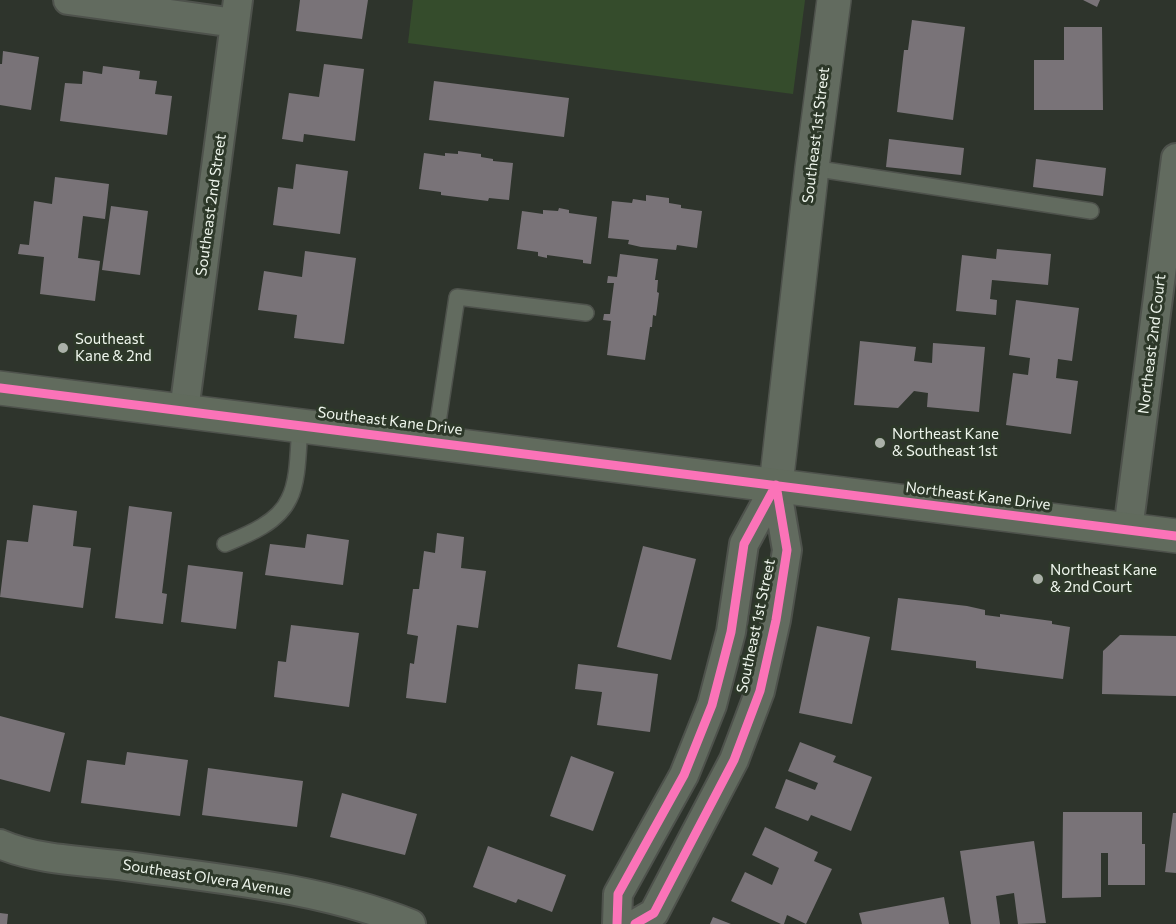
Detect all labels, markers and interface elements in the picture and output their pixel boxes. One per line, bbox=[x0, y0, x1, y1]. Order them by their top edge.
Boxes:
street label: Southeast 1st Street bbox=[799, 66, 833, 204]
street label: Southeast 2nd Street bbox=[192, 133, 230, 277]
street label: Northeast 2nd Court bbox=[1134, 273, 1170, 415]
place label: Southeast Kane & 2nd bbox=[75, 330, 152, 365]
marker: Southeast Kane & 2nd bbox=[56, 341, 70, 355]
street label: Southeast Kane Drive bbox=[316, 403, 464, 439]
place label: Northeast Kane & Southeast 1st bbox=[892, 425, 999, 460]
marker: Northeast Kane & Southeast 1st bbox=[873, 436, 887, 450]
street label: Northeast Kane Drive bbox=[904, 478, 1052, 514]
street label: Southeast 1st Street bbox=[733, 557, 779, 695]
place label: Northeast Kane & 2nd Court bbox=[1050, 561, 1157, 596]
marker: Northeast Kane & 2nd Court bbox=[1031, 572, 1045, 586]
street label: Southeast Olvera Avenue bbox=[121, 856, 293, 900]

